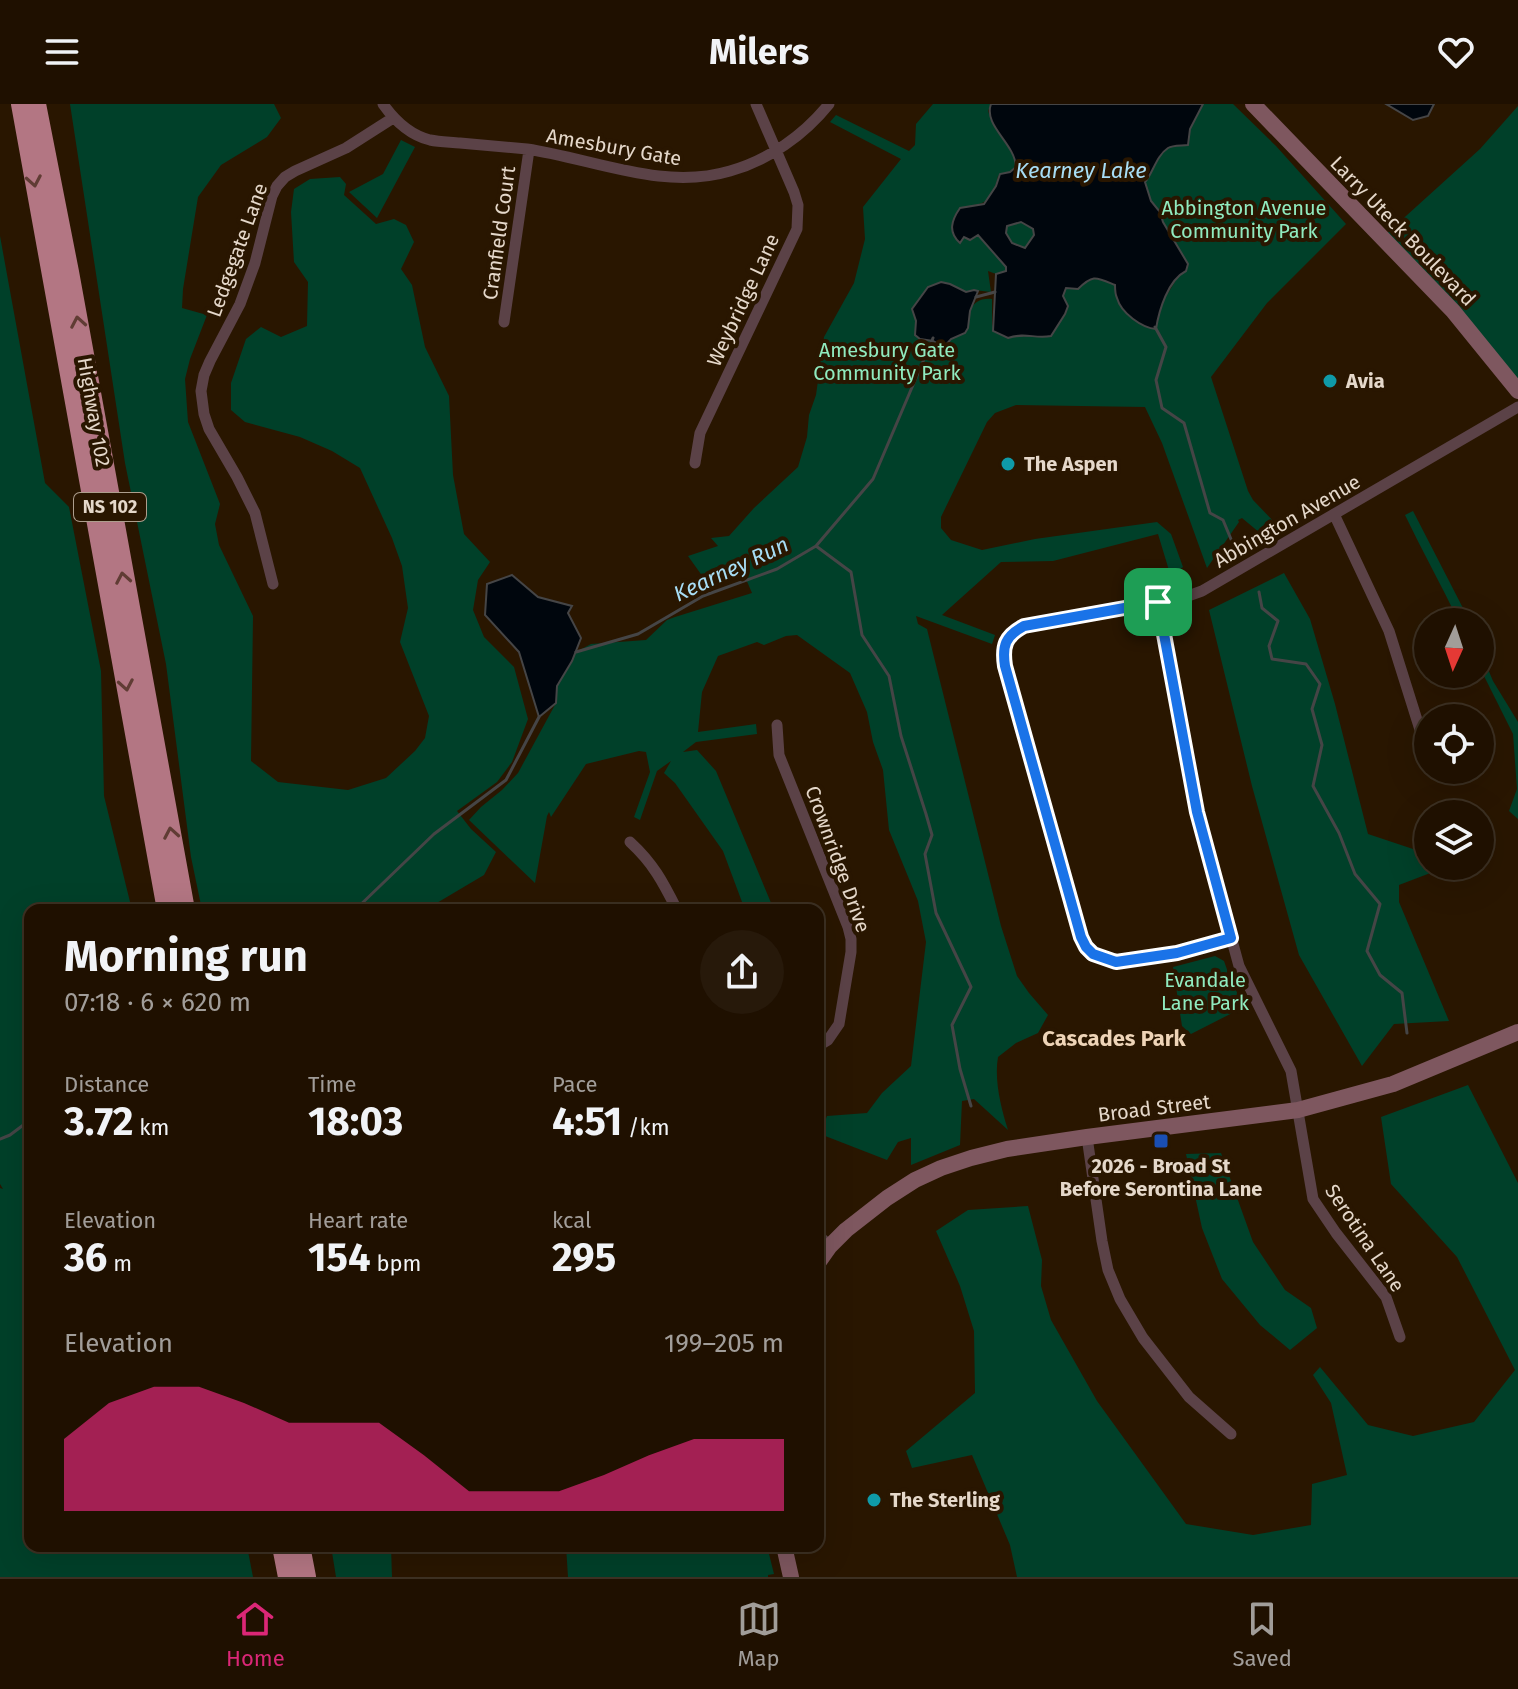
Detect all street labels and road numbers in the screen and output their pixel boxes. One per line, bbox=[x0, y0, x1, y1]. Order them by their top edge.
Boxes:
street label: Amesbury Gate bbox=[545, 123, 683, 171]
street label: Larry Uteck Boulevard bbox=[1325, 151, 1481, 311]
street label: Cranfield Court bbox=[478, 164, 520, 302]
street label: Ledgegate Lane bbox=[202, 180, 272, 320]
street label: Weybridge Lane bbox=[702, 230, 784, 370]
street label: Highway 102 bbox=[73, 355, 115, 469]
street label: Abbington Avenue bbox=[1210, 469, 1364, 573]
road number: NS 102 bbox=[74, 493, 146, 521]
street label: Crownridge Drive bbox=[800, 782, 876, 936]
street label: Broad Street bbox=[1096, 1089, 1212, 1127]
street label: Serotina Lane bbox=[1320, 1180, 1410, 1296]

